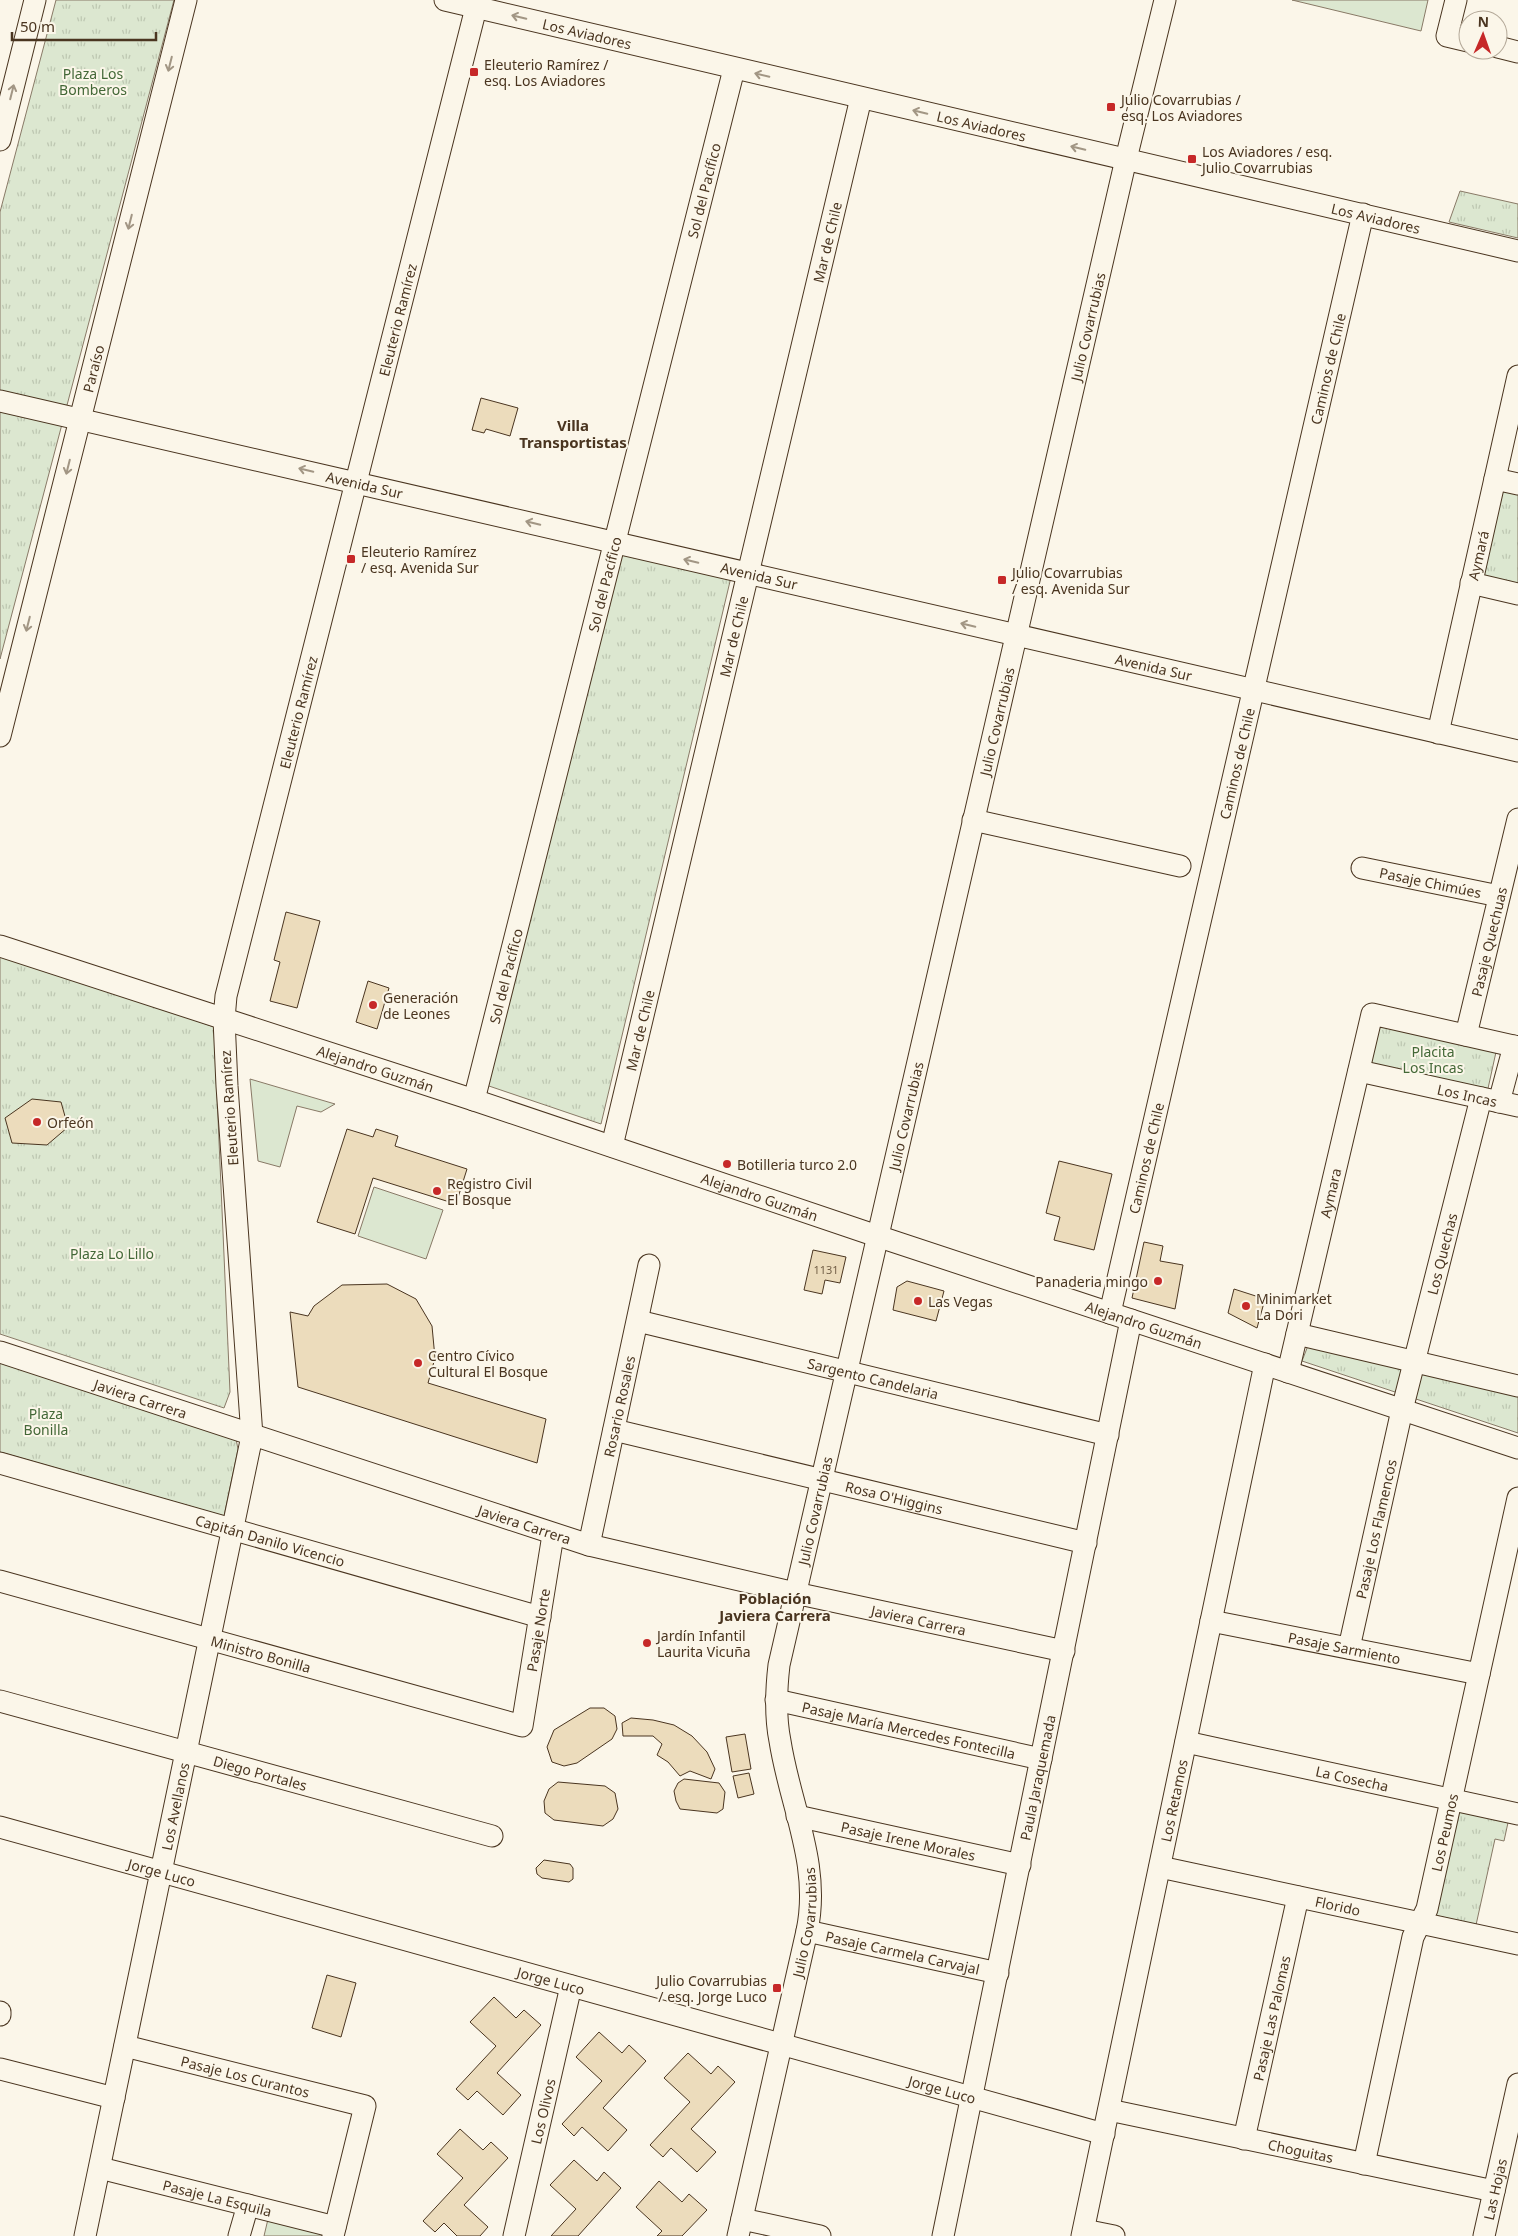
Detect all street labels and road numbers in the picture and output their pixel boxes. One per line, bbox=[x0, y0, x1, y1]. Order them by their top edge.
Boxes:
street label: Los Aviadores bbox=[541, 14, 634, 53]
street label: Los Aviadores bbox=[935, 106, 1028, 145]
street label: Sol del Pacífico bbox=[682, 141, 725, 240]
street label: Los Aviadores bbox=[1329, 198, 1423, 237]
street label: Mar de Chile bbox=[808, 200, 846, 285]
street label: Eleuterio Ramírez bbox=[374, 261, 421, 378]
street label: Julio Covarrubias bbox=[1065, 270, 1109, 385]
street label: Caminos de Chile bbox=[1305, 311, 1349, 426]
street label: Paraíso bbox=[78, 343, 108, 394]
street label: Avenida Sur bbox=[324, 466, 405, 502]
street label: Aymará bbox=[1463, 529, 1493, 582]
street label: Sol del Pacífico bbox=[583, 535, 625, 634]
street label: Avenida Sur bbox=[719, 557, 800, 593]
street label: Mar de Chile bbox=[714, 594, 752, 679]
street label: Avenida Sur bbox=[1113, 649, 1194, 685]
street label: Eleuterio Ramírez bbox=[274, 653, 321, 771]
street label: Julio Covarrubias bbox=[974, 665, 1018, 779]
street label: Caminos de Chile bbox=[1215, 706, 1259, 821]
street label: Pasaje Chimúes bbox=[1378, 862, 1484, 902]
street label: Pasaje Quechuas bbox=[1466, 885, 1511, 998]
street label: Sol del Pacífico bbox=[484, 926, 526, 1026]
street label: Mar de Chile bbox=[621, 988, 658, 1073]
street label: Alejandro Guzmán bbox=[315, 1040, 437, 1096]
street label: Eleuterio Ramírez bbox=[215, 1049, 243, 1166]
street label: Julio Covarrubias bbox=[883, 1059, 927, 1174]
street label: Los Incas bbox=[1436, 1079, 1499, 1111]
street label: Caminos de Chile bbox=[1124, 1100, 1168, 1216]
street label: Aymara bbox=[1315, 1166, 1345, 1220]
street label: Alejandro Guzmán bbox=[699, 1168, 821, 1225]
street label: Los Quechas bbox=[1422, 1211, 1461, 1297]
street label: Alejandro Guzmán bbox=[1083, 1296, 1205, 1352]
street label: Rosario Rosales bbox=[599, 1353, 639, 1459]
street label: Sargento Candelaria bbox=[806, 1353, 941, 1403]
street label: Javiera Carrera bbox=[90, 1373, 190, 1422]
street label: Julio Covarrubias bbox=[792, 1454, 836, 1569]
street label: Pasaje Los Flamencos bbox=[1351, 1457, 1400, 1601]
street label: Rosa O'Higgins bbox=[843, 1476, 945, 1518]
street label: Javiera Carrera bbox=[474, 1499, 573, 1548]
street label: Capitán Danilo Vicencio bbox=[193, 1510, 347, 1570]
street label: Pasaje Norte bbox=[521, 1587, 554, 1673]
street label: Javiera Carrera bbox=[868, 1600, 968, 1639]
street label: Pasaje Sarmiento bbox=[1287, 1627, 1402, 1668]
street label: Ministro Bonilla bbox=[209, 1631, 313, 1676]
street label: Pasaje María Mercedes Fontecilla bbox=[800, 1697, 1017, 1763]
street label: Paula Jaraquemada bbox=[1015, 1713, 1059, 1842]
street label: Diego Portales bbox=[211, 1751, 310, 1794]
street label: Los Retamos bbox=[1155, 1757, 1191, 1844]
street label: Los Avellanos bbox=[156, 1760, 193, 1852]
street label: La Cosecha bbox=[1314, 1761, 1390, 1795]
street label: Los Peumos bbox=[1426, 1791, 1462, 1873]
street label: Pasaje Irene Morales bbox=[839, 1816, 978, 1865]
street label: Jorge Luco bbox=[124, 1853, 198, 1890]
street label: Julio Covarrubias bbox=[787, 1866, 820, 1981]
street label: Florido bbox=[1313, 1891, 1362, 1919]
street label: Pasaje Carmela Carvajal bbox=[824, 1926, 982, 1978]
street label: Pasaje Las Palomas bbox=[1248, 1953, 1294, 2082]
street label: Jorge Luco bbox=[513, 1961, 587, 1999]
street label: Pasaje Los Curantos bbox=[179, 2051, 312, 2101]
street label: Jorge Luco bbox=[904, 2070, 978, 2107]
street label: Los Olivos bbox=[526, 2076, 559, 2146]
street label: Choguitas bbox=[1266, 2134, 1336, 2167]
street label: Las Hojas bbox=[1478, 2156, 1511, 2222]
street label: Pasaje La Esquila bbox=[161, 2175, 274, 2220]

